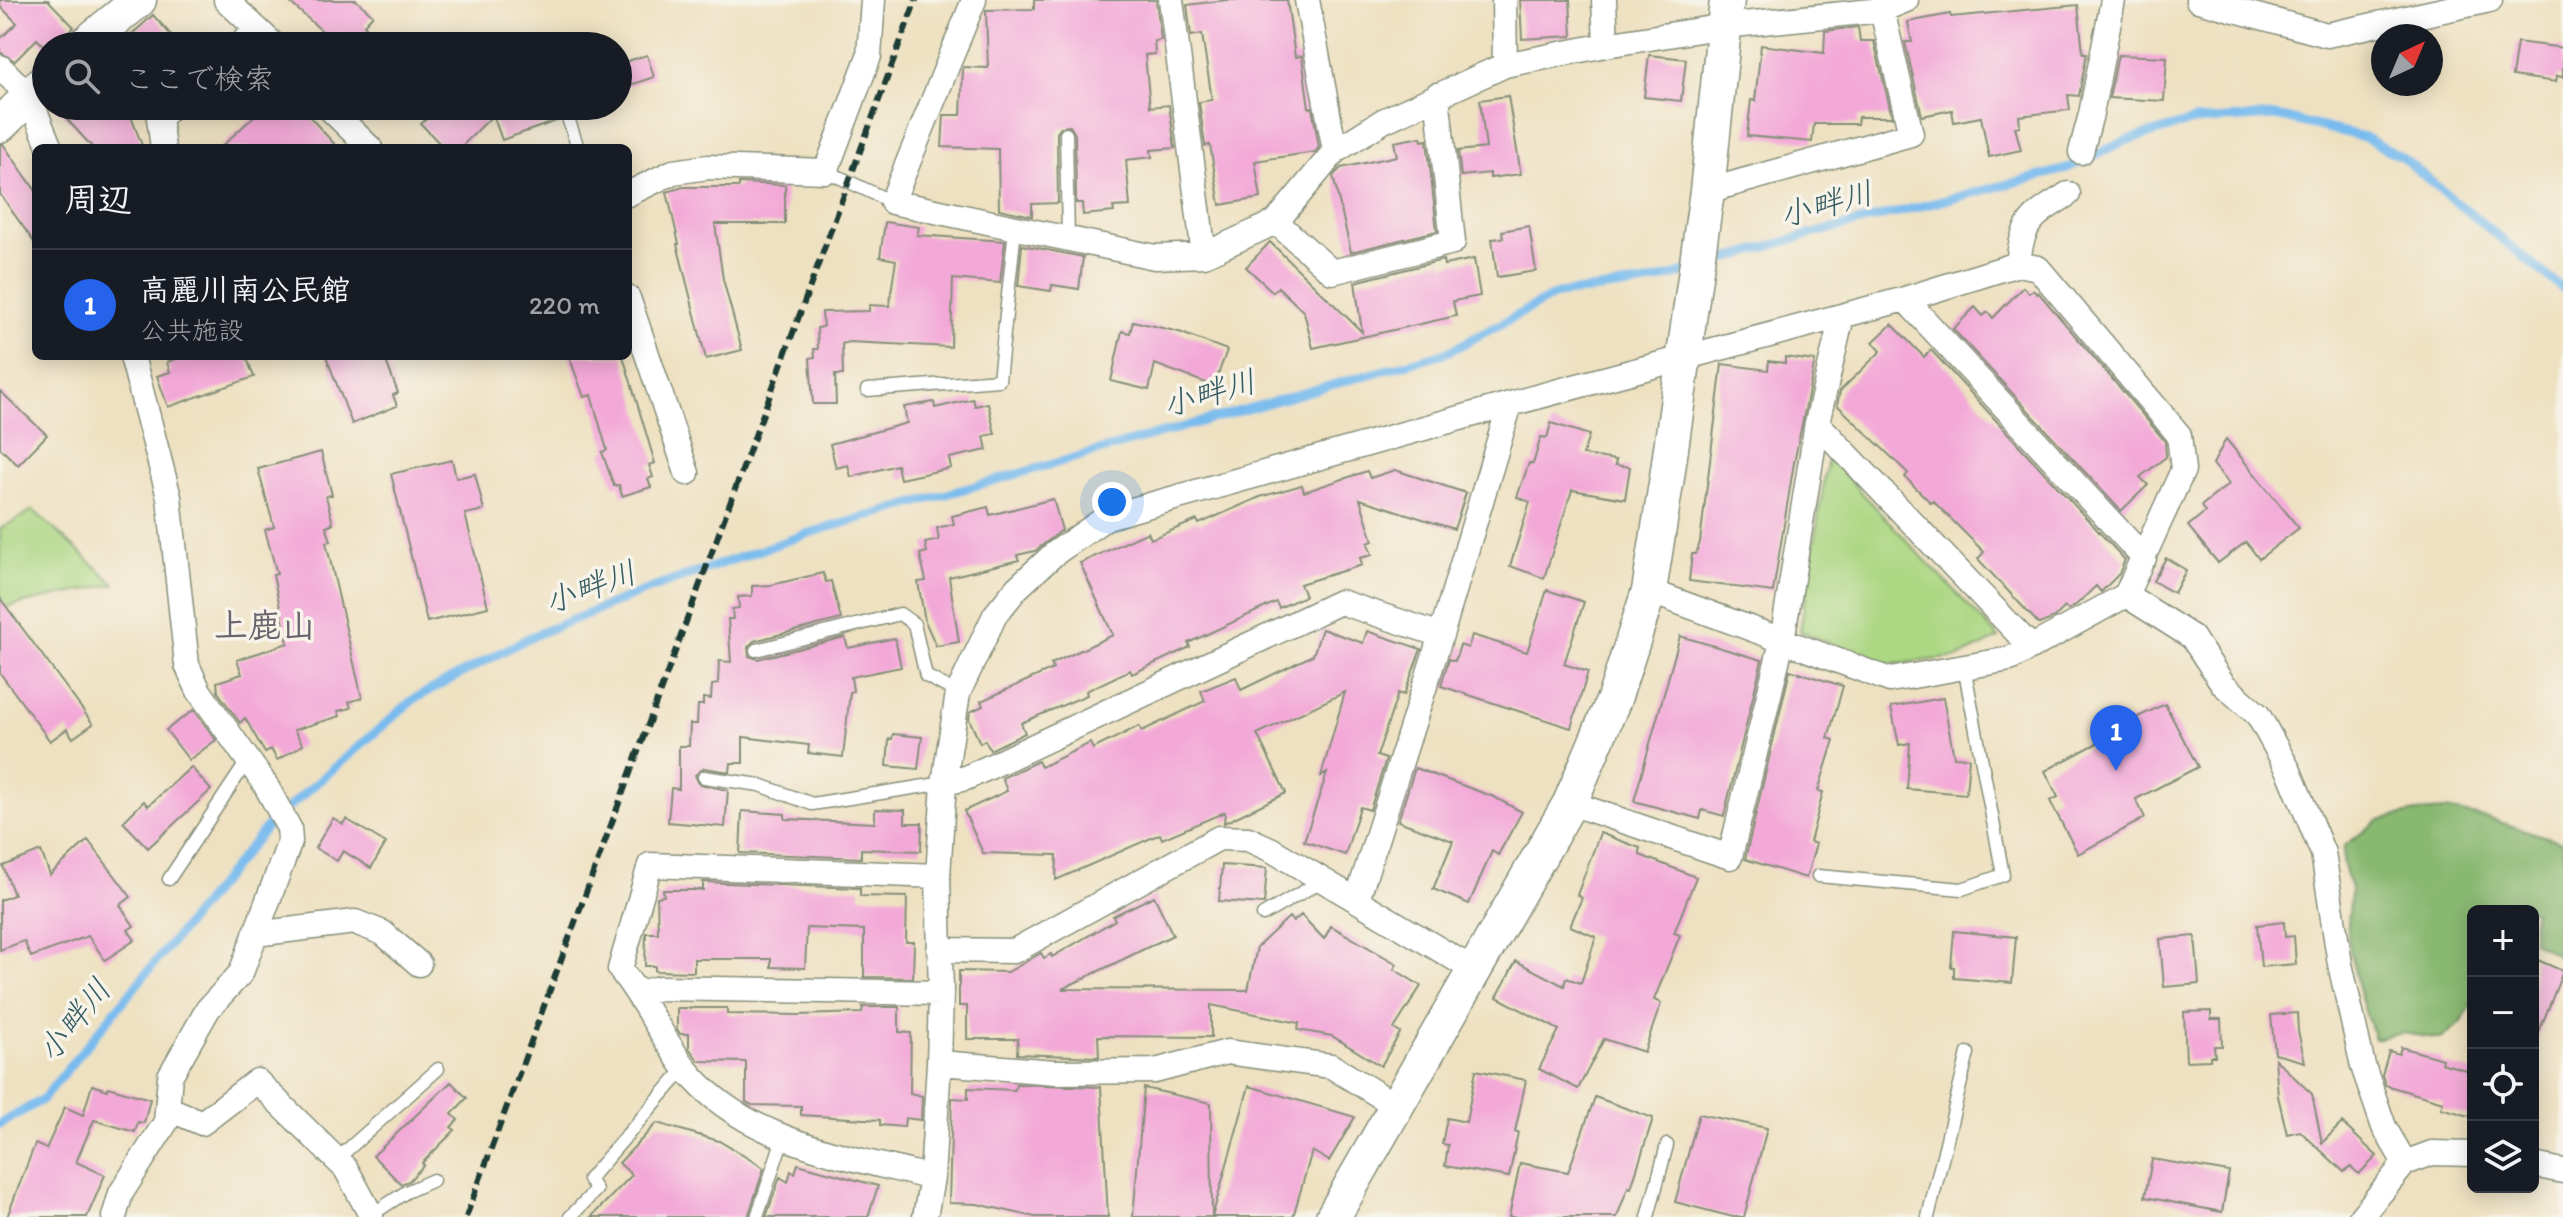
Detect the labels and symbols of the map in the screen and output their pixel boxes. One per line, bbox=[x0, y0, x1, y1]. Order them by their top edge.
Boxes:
north arrow bbox=[2371, 24, 2443, 96]
water label: 小畔川 bbox=[1775, 173, 1877, 235]
water label: 小畔川 bbox=[1158, 362, 1260, 424]
your location bbox=[1092, 482, 1132, 522]
water label: 小畔川 bbox=[538, 553, 642, 621]
district label: 上鹿山 bbox=[214, 605, 316, 646]
pin: 1 bbox=[2090, 705, 2142, 771]
water label: 小畔川 bbox=[29, 971, 119, 1069]

